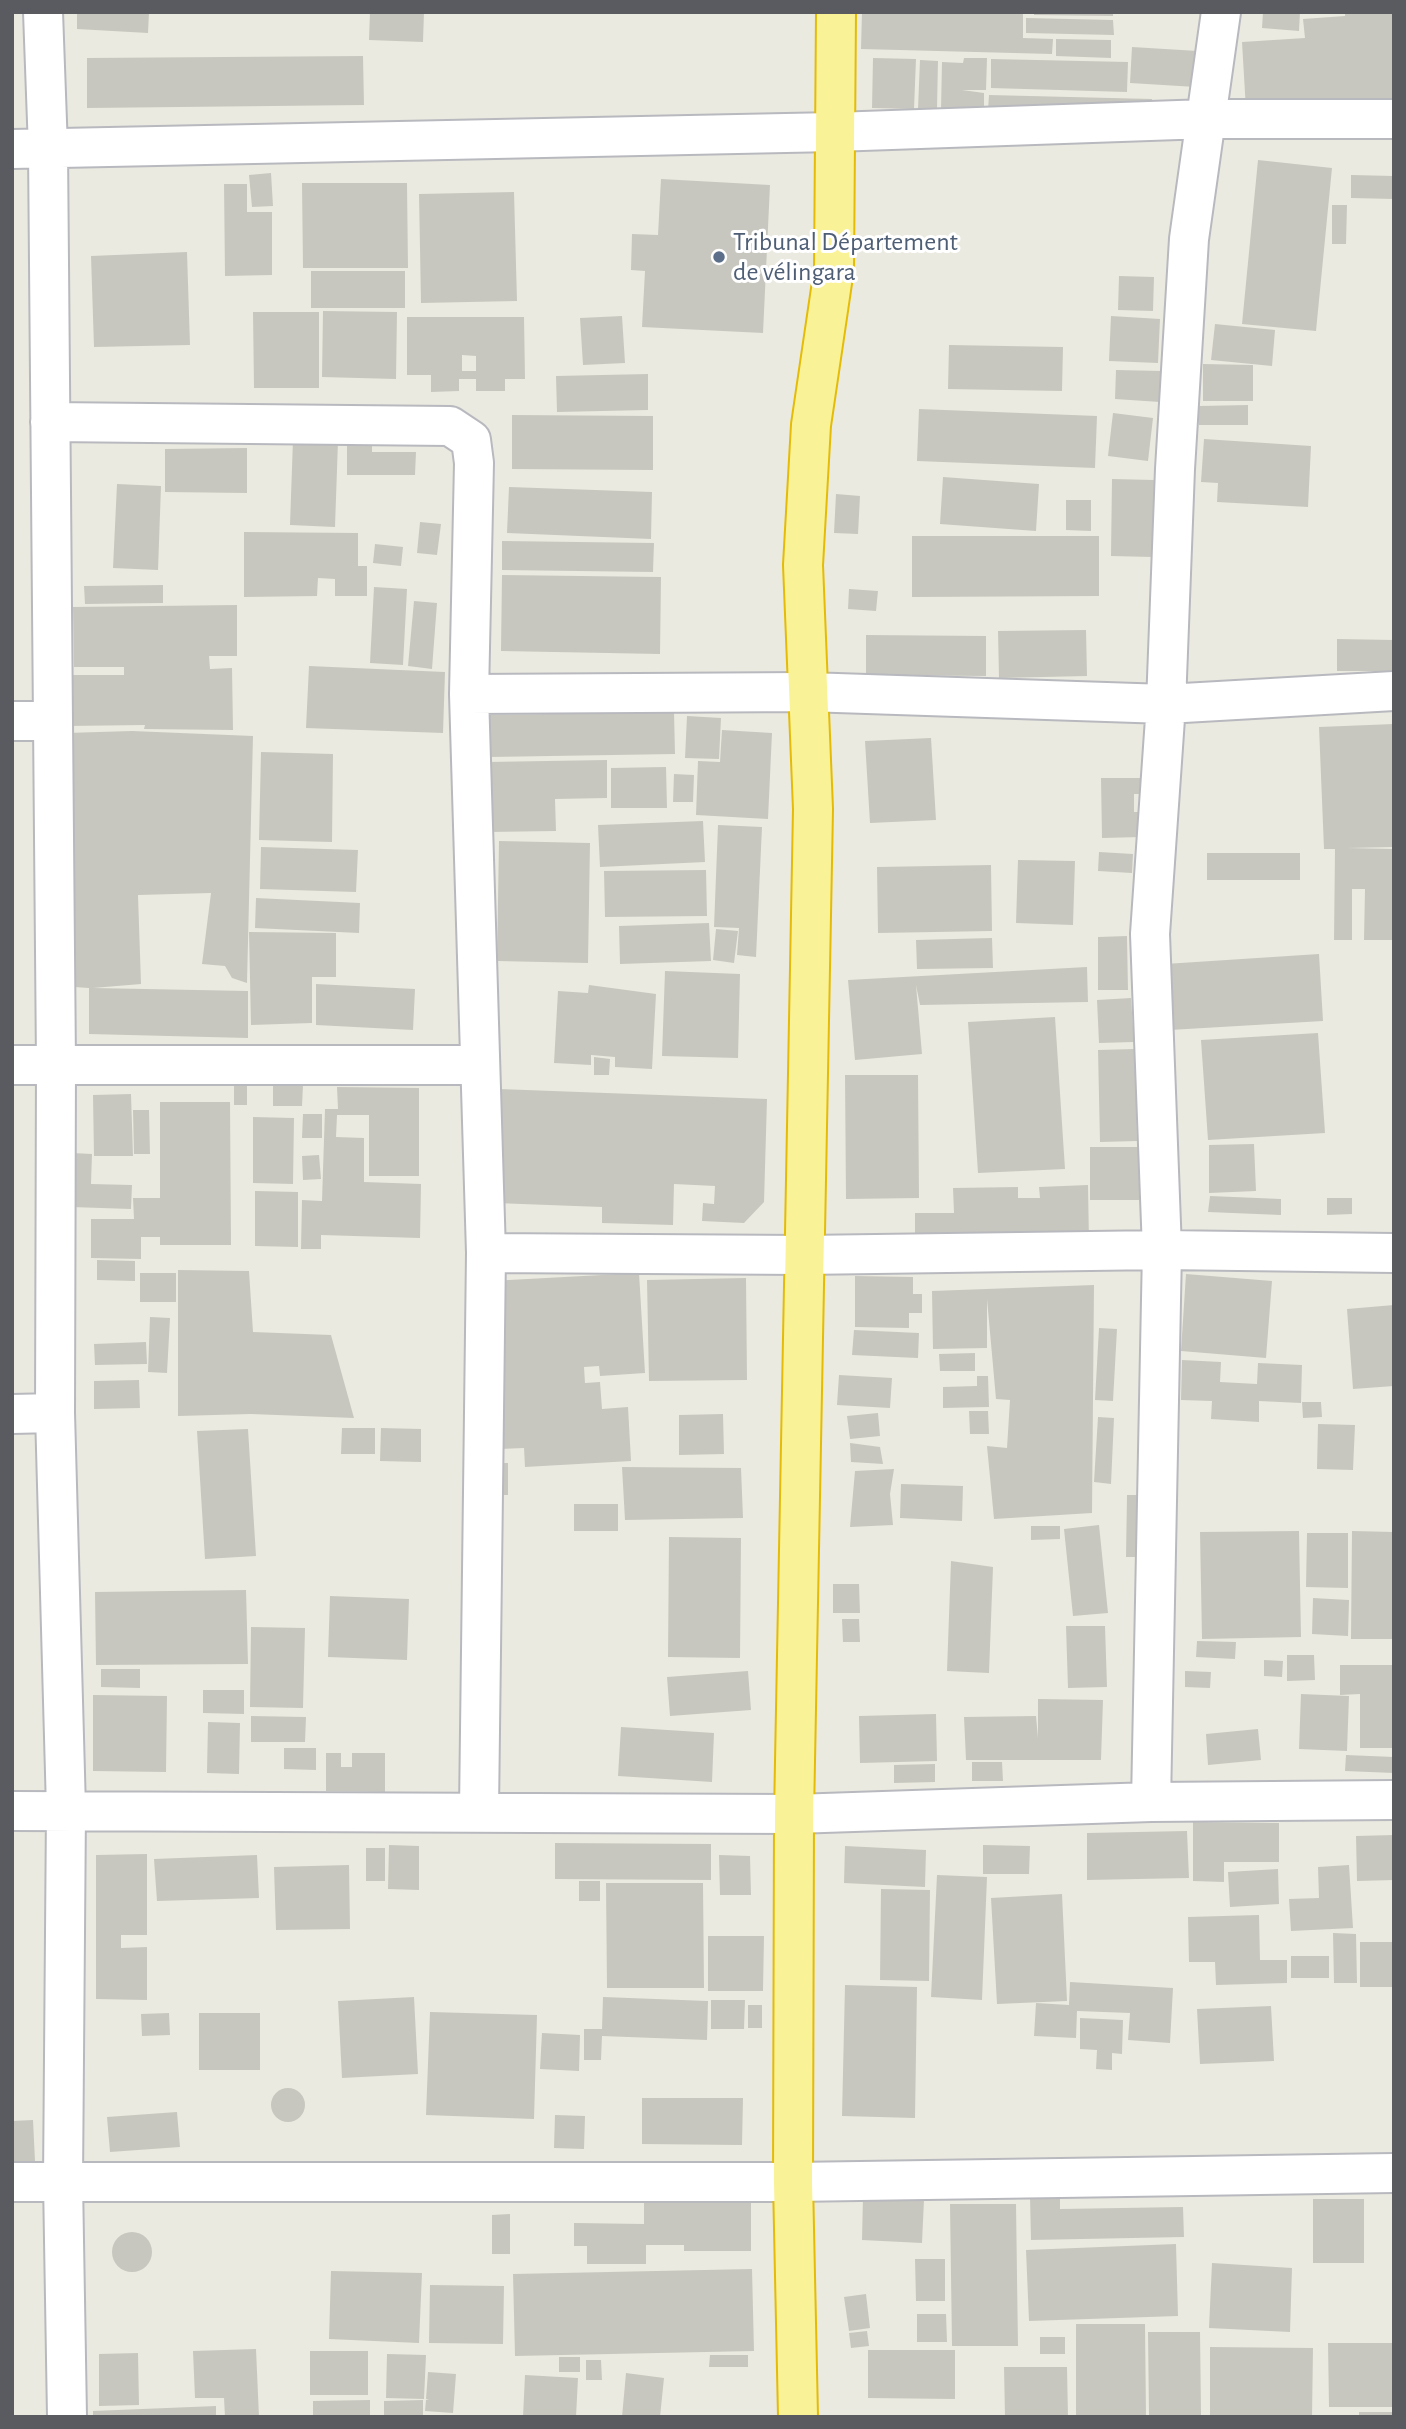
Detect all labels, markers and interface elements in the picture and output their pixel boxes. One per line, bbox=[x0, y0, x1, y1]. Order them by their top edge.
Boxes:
place label: Tribunal Département de vélingara bbox=[733, 226, 958, 288]
marker: Tribunal Département de vélingara bbox=[711, 249, 727, 265]

